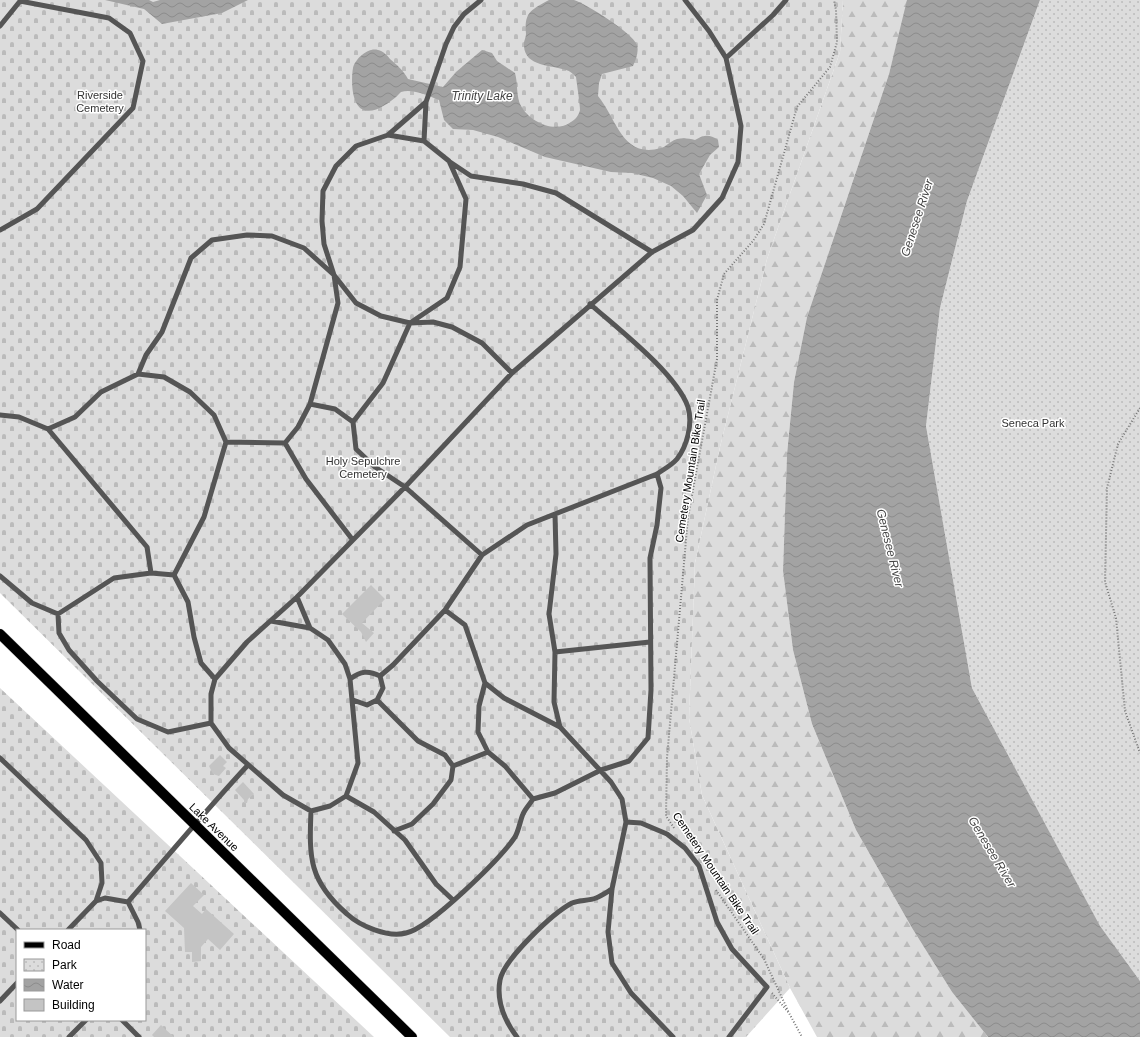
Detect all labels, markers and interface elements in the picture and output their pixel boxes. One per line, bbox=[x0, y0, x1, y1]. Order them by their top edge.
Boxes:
park label: Riverside Cemetery bbox=[76, 89, 124, 114]
water label: Trinity Lake bbox=[451, 89, 513, 103]
water label: Genesee River bbox=[898, 177, 936, 258]
street label: Cemetery Mountain Bike Trail bbox=[673, 399, 707, 543]
park label: Seneca Park bbox=[1002, 417, 1065, 429]
park label: Holy Sepulchre Cemetery bbox=[326, 455, 400, 480]
water label: Genesee River bbox=[874, 507, 907, 589]
street label: Lake Avenue bbox=[187, 801, 241, 853]
street label: Cemetery Mountain Bike Trail bbox=[671, 810, 761, 936]
water label: Genesee River bbox=[965, 814, 1019, 891]
legend bbox=[16, 929, 146, 1021]
text: Road bbox=[52, 938, 81, 952]
text: Park bbox=[52, 958, 78, 972]
text: Water bbox=[52, 978, 84, 992]
text: Building bbox=[52, 998, 95, 1012]

